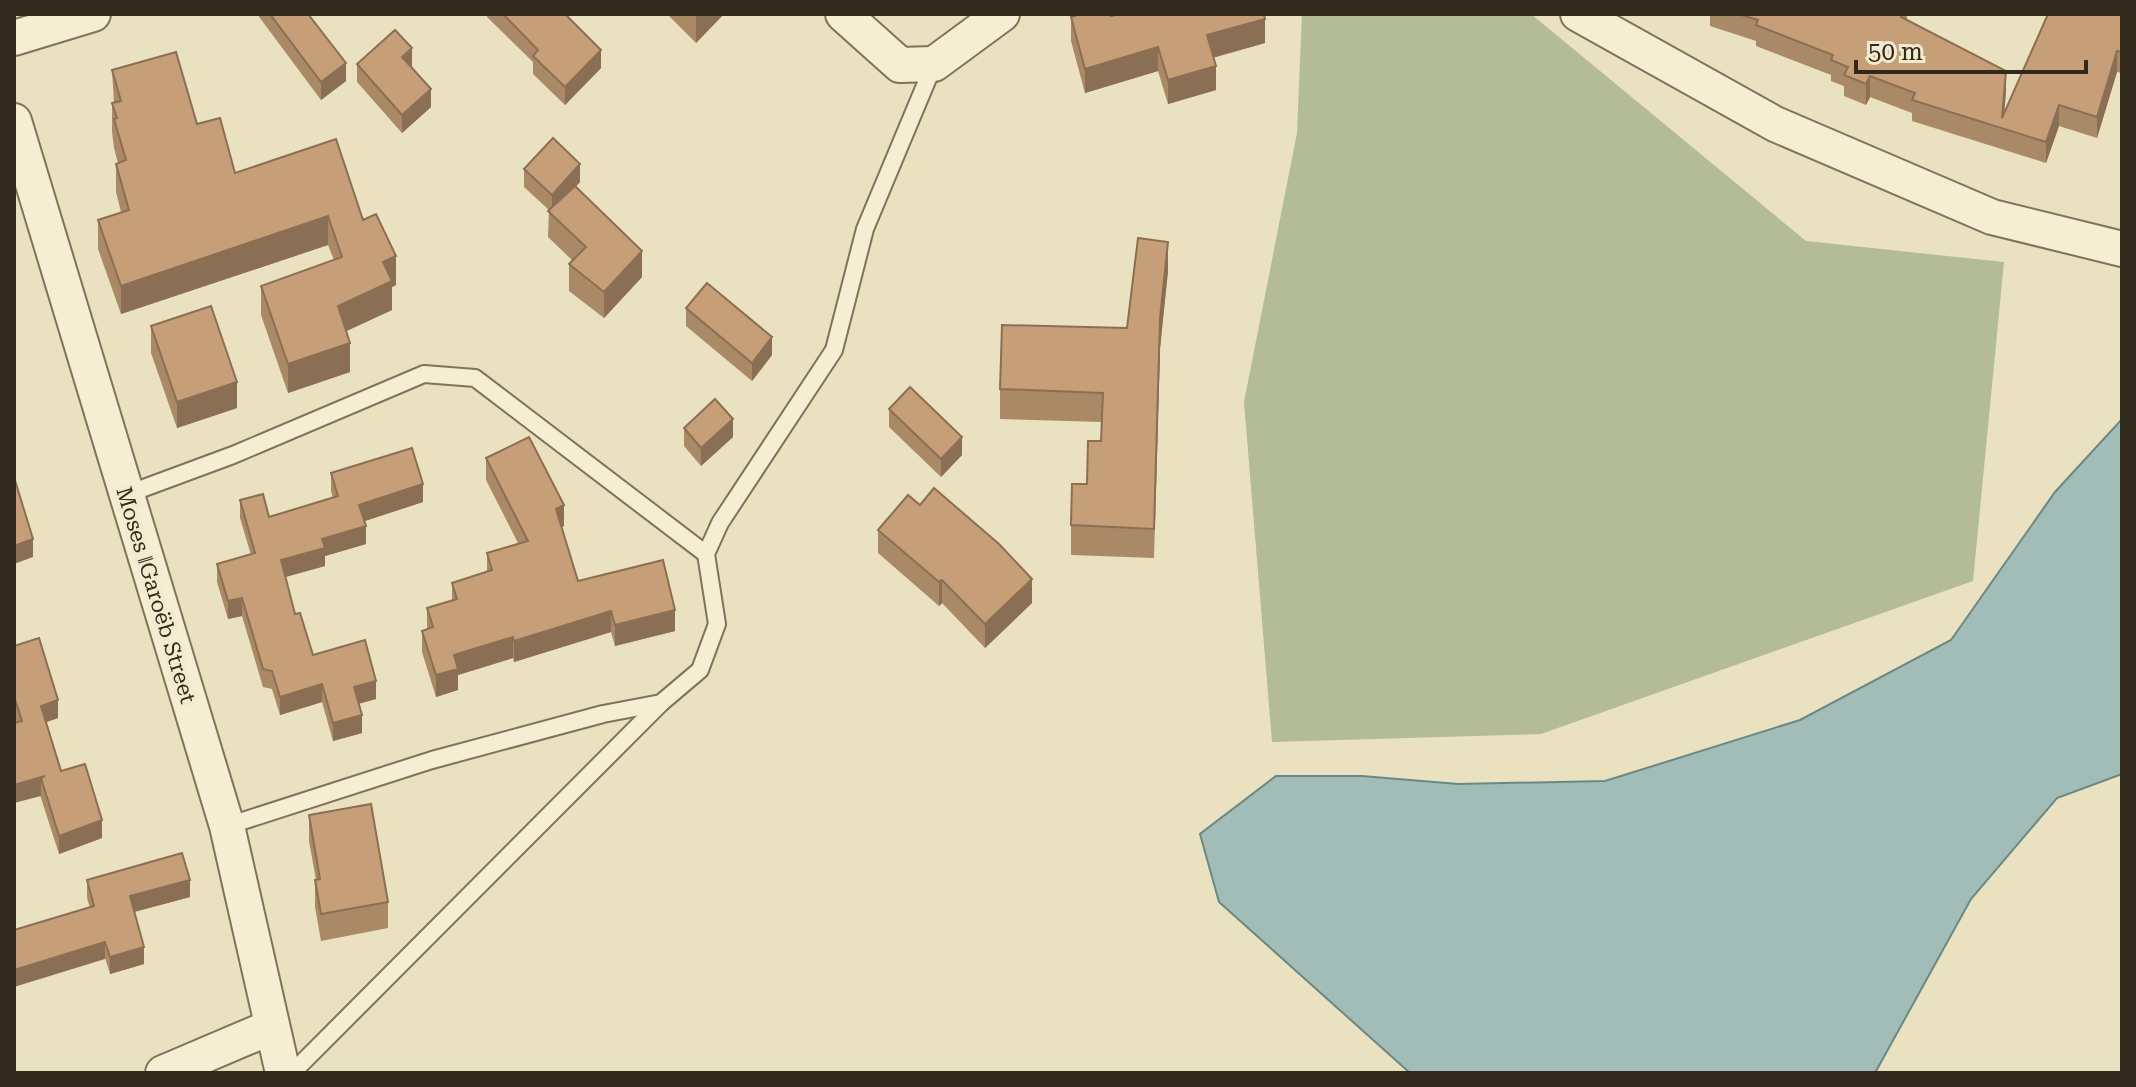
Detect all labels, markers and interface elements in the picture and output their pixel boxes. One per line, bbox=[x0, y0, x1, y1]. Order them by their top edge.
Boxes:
scale bar bbox=[1856, 24, 2086, 74]
text: 50 m bbox=[1868, 38, 1923, 66]
street label: Moses ǁGaroëb Street bbox=[111, 484, 201, 706]

